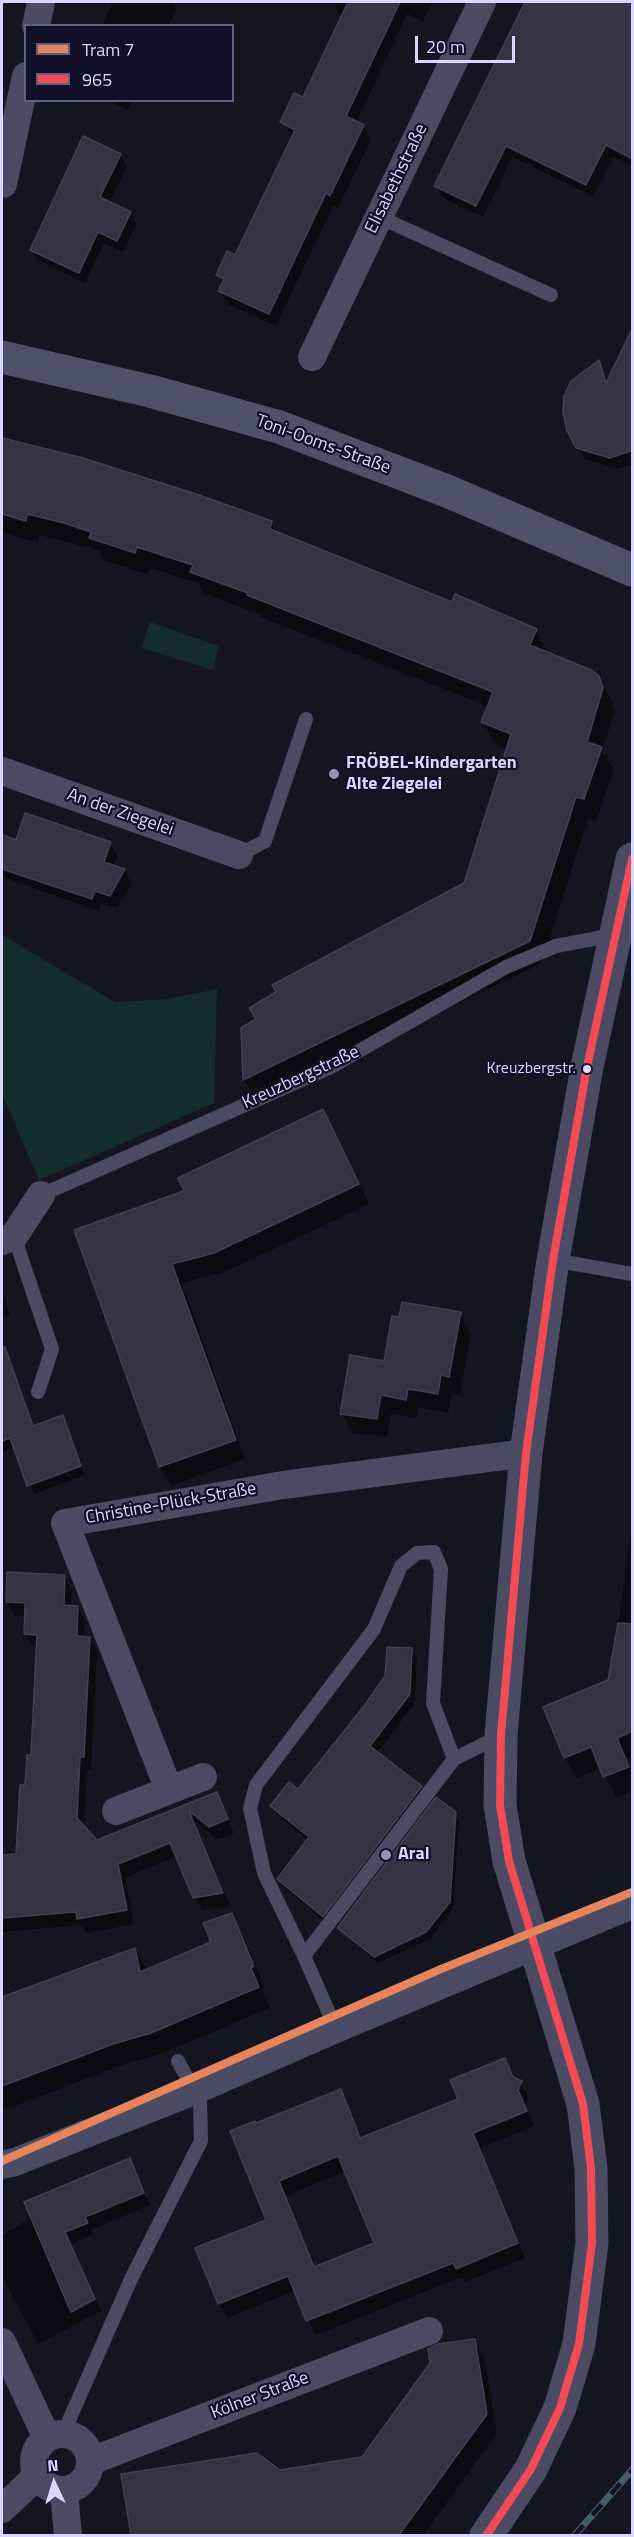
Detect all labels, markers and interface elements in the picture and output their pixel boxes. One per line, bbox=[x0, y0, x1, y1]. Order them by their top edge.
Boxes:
legend bbox=[24, 24, 234, 102]
scale bar bbox=[418, 24, 518, 62]
text: 20 m bbox=[426, 33, 465, 60]
text: Tram 7 bbox=[82, 36, 134, 63]
text: 965 bbox=[82, 66, 112, 93]
street label: Elisabethstraße bbox=[361, 121, 433, 237]
street label: Toni-Ooms-Straße bbox=[253, 411, 393, 479]
place label: FRÖBEL-Kindergarten Alte Ziegelei bbox=[346, 753, 517, 795]
marker: FRÖBEL-Kindergarten Alte Ziegelei bbox=[327, 767, 341, 781]
street label: An der Ziegelei bbox=[64, 785, 176, 841]
street label: Kreuzbergstraße bbox=[239, 1042, 363, 1114]
place label: Kreuzbergstr. bbox=[486, 1059, 576, 1079]
marker: Kreuzbergstr. bbox=[581, 1063, 593, 1075]
street label: Christine-Plück-Straße bbox=[84, 1478, 258, 1530]
place label: Aral bbox=[398, 1844, 430, 1866]
marker: Aral bbox=[379, 1848, 393, 1862]
street label: Kölner Straße bbox=[208, 2367, 312, 2425]
north arrow bbox=[24, 2453, 84, 2513]
text: N bbox=[46, 2453, 59, 2477]

